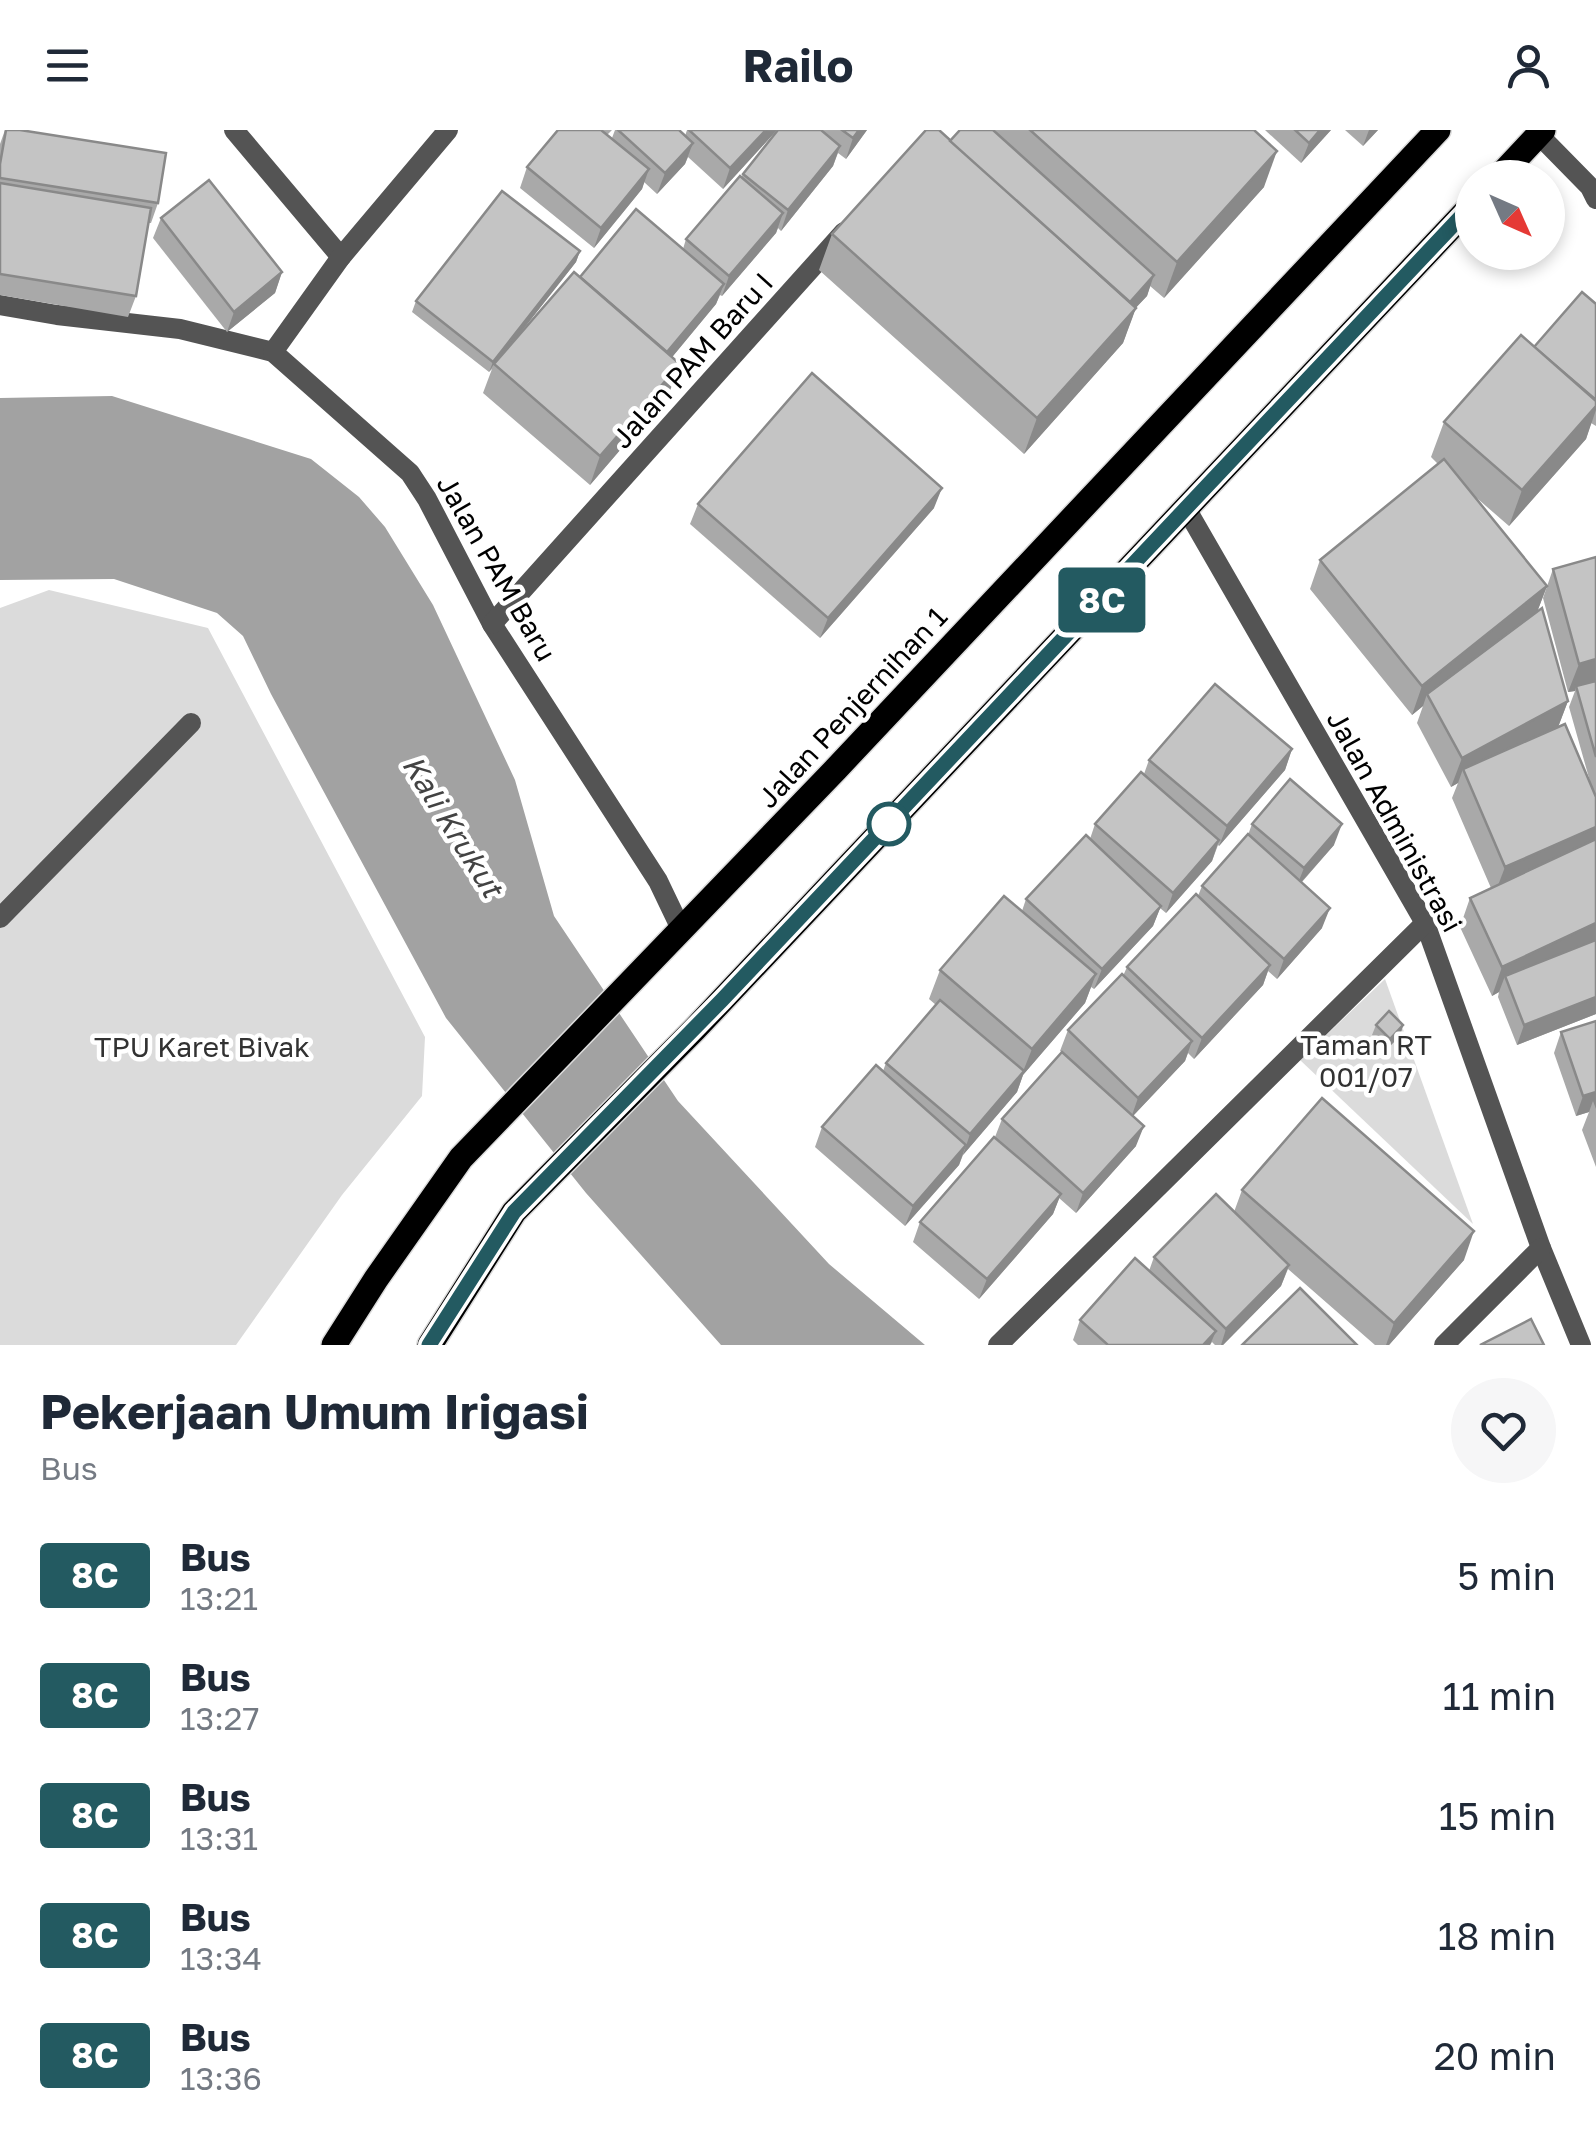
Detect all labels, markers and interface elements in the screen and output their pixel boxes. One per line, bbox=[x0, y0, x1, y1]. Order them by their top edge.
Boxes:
icon: menu bbox=[40, 38, 95, 93]
text: Railo bbox=[743, 38, 853, 92]
icon: person bbox=[1501, 38, 1556, 93]
north arrow bbox=[1455, 160, 1565, 270]
map controls bbox=[1455, 160, 1565, 270]
street label: Jalan PAM Baru I bbox=[605, 266, 779, 454]
street label: Jalan PAM Baru bbox=[431, 469, 563, 667]
line badge: 8C bbox=[1057, 568, 1147, 632]
text: 8C bbox=[1078, 579, 1126, 621]
street label: Jalan Penjernihan 1 bbox=[751, 600, 953, 814]
street label: Jalan Administrasi bbox=[1320, 705, 1470, 937]
water label: Kali Krukut bbox=[395, 749, 512, 906]
unlabelled marker bbox=[868, 803, 910, 845]
park label: Taman RT 001/07 bbox=[1300, 1028, 1432, 1093]
park label: TPU Karet Bivak bbox=[94, 1030, 310, 1063]
button: heart bbox=[1451, 1378, 1556, 1483]
text: Pekerjaan Umum Irigasi bbox=[40, 1382, 589, 1440]
text: Bus bbox=[40, 1449, 98, 1487]
text: Bus bbox=[180, 1534, 251, 1579]
text: 5 min bbox=[1457, 1553, 1556, 1598]
text: 8C bbox=[71, 1554, 119, 1596]
text: 13:21 bbox=[180, 1579, 258, 1617]
text: Bus bbox=[180, 1654, 251, 1699]
text: 11 min bbox=[1442, 1673, 1556, 1718]
text: 8C bbox=[71, 1674, 119, 1716]
text: 13:27 bbox=[180, 1699, 259, 1737]
text: Bus bbox=[180, 1774, 251, 1819]
text: 15 min bbox=[1439, 1793, 1556, 1838]
text: 8C bbox=[71, 1794, 119, 1836]
text: 13:31 bbox=[180, 1819, 258, 1857]
text: Bus bbox=[180, 1894, 251, 1939]
text: 18 min bbox=[1438, 1913, 1556, 1958]
text: 8C bbox=[71, 1914, 119, 1956]
text: 13:34 bbox=[180, 1939, 262, 1977]
text: Bus bbox=[180, 2014, 251, 2059]
text: 20 min bbox=[1434, 2033, 1556, 2078]
text: 8C bbox=[71, 2034, 119, 2076]
text: 13:36 bbox=[180, 2059, 262, 2097]

